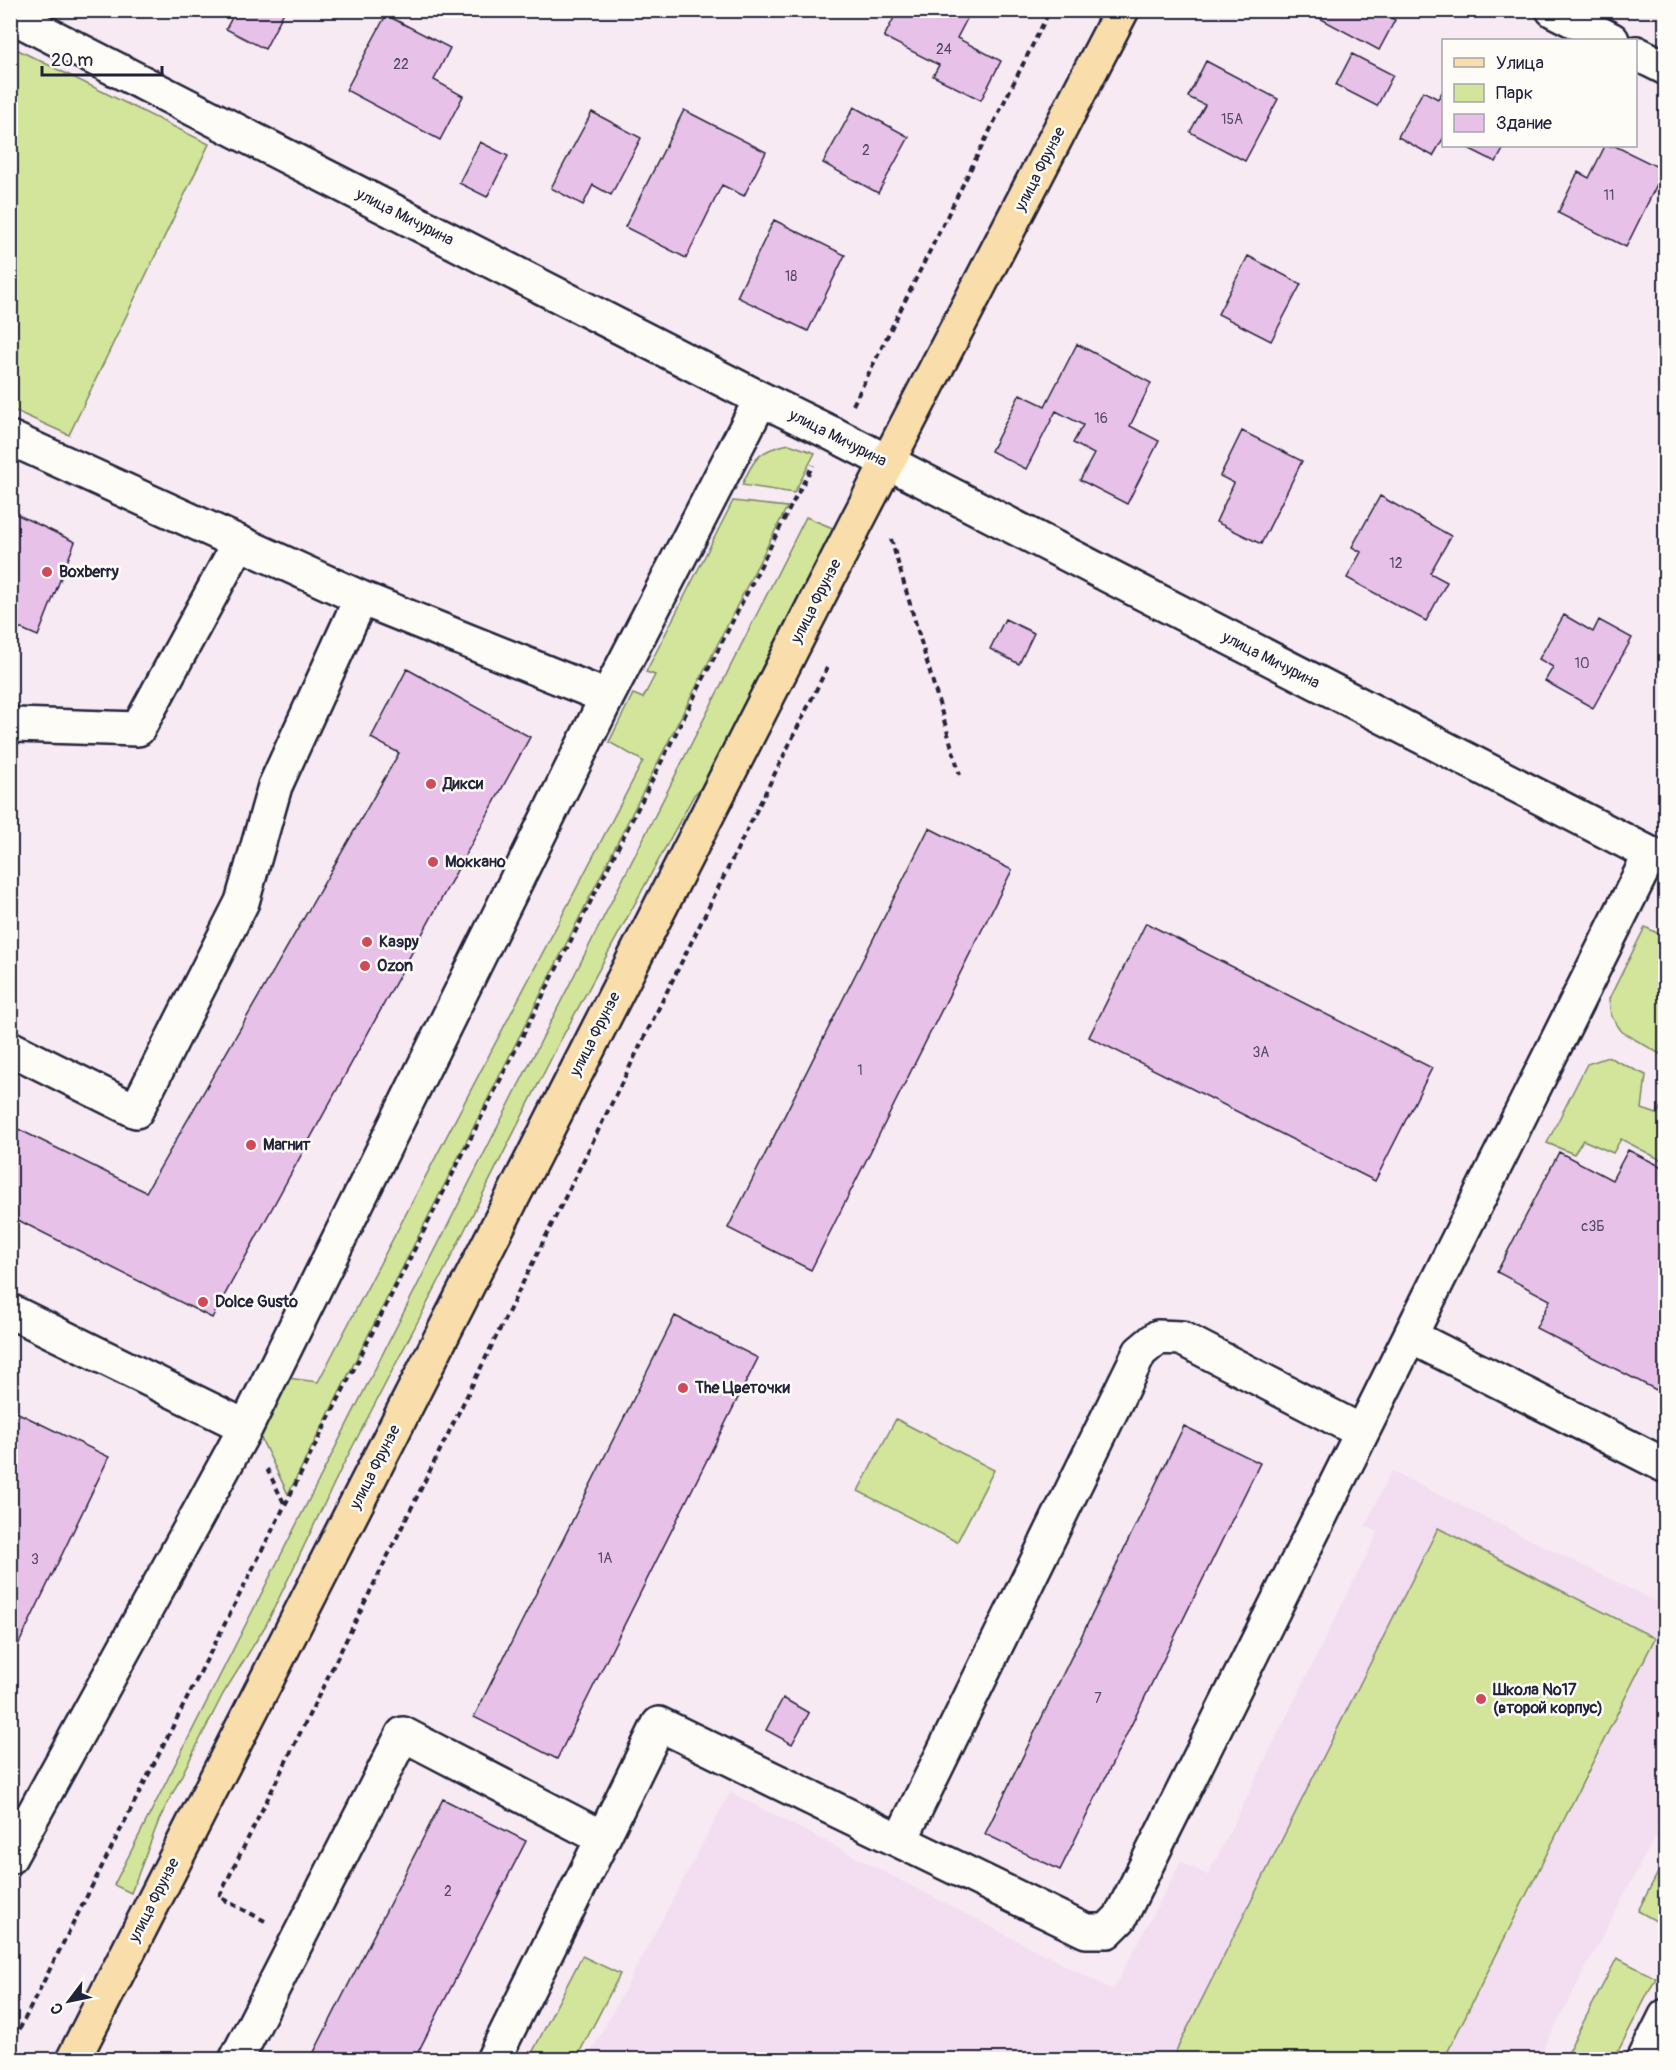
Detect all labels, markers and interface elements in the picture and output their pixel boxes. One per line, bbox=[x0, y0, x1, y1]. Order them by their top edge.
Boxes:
scale bar bbox=[42, 39, 162, 77]
legend bbox=[1442, 39, 1637, 147]
house number: 24 bbox=[936, 41, 952, 58]
text: 20 m bbox=[51, 49, 93, 72]
text: Улица bbox=[1496, 52, 1544, 75]
house number: 22 bbox=[393, 56, 409, 73]
text: Парк bbox=[1496, 82, 1533, 105]
house number: 15А bbox=[1221, 111, 1243, 128]
text: Здание bbox=[1496, 112, 1552, 135]
street label: улица Фрунзе bbox=[1010, 123, 1070, 215]
house number: 2 bbox=[862, 142, 870, 159]
street label: улица Мичурина bbox=[352, 183, 457, 250]
house number: 11 bbox=[1604, 187, 1614, 204]
house number: 18 bbox=[785, 268, 797, 285]
street label: улица Мичурина bbox=[785, 404, 890, 471]
house number: 16 bbox=[1094, 410, 1108, 427]
street label: улица Фрунзе bbox=[786, 555, 846, 647]
house number: 12 bbox=[1389, 555, 1403, 572]
place label: Boxberry bbox=[59, 562, 119, 582]
marker: Boxberry bbox=[40, 565, 54, 579]
street label: улица Мичурина bbox=[1218, 626, 1323, 693]
house number: 10 bbox=[1574, 655, 1590, 672]
place label: Дикси bbox=[442, 774, 484, 794]
marker: Дикси bbox=[424, 777, 438, 791]
place label: Моккано bbox=[445, 852, 506, 872]
marker: Моккано bbox=[426, 855, 440, 869]
place label: Каэру bbox=[379, 932, 419, 952]
marker: Каэру bbox=[360, 935, 374, 949]
place label: Ozon bbox=[377, 956, 413, 976]
marker: Ozon bbox=[358, 959, 372, 973]
street label: улица Фрунзе bbox=[565, 988, 625, 1080]
house number: 3А bbox=[1253, 1044, 1269, 1061]
house number: 1 bbox=[857, 1062, 863, 1079]
place label: Магнит bbox=[263, 1135, 312, 1155]
marker: Магнит bbox=[244, 1138, 258, 1152]
house number: с3Б bbox=[1581, 1218, 1605, 1235]
place label: Dolce Gusto bbox=[215, 1292, 298, 1312]
marker: Dolce Gusto bbox=[196, 1295, 210, 1309]
place label: The Цветочки bbox=[694, 1378, 791, 1398]
marker: The Цветочки bbox=[676, 1381, 690, 1395]
street label: улица Фрунзе bbox=[345, 1421, 405, 1513]
house number: 1А bbox=[598, 1550, 612, 1567]
house number: 3 bbox=[31, 1551, 39, 1568]
place label: Школа №17 (второй корпус) bbox=[1492, 1680, 1603, 1718]
house number: 7 bbox=[1094, 1690, 1102, 1707]
marker: Школа №17 (второй корпус) bbox=[1474, 1692, 1488, 1706]
street label: улица Фрунзе bbox=[124, 1854, 184, 1946]
house number: 2 bbox=[444, 1883, 452, 1900]
north arrow bbox=[39, 1971, 99, 2031]
text: С bbox=[46, 1999, 68, 2018]

